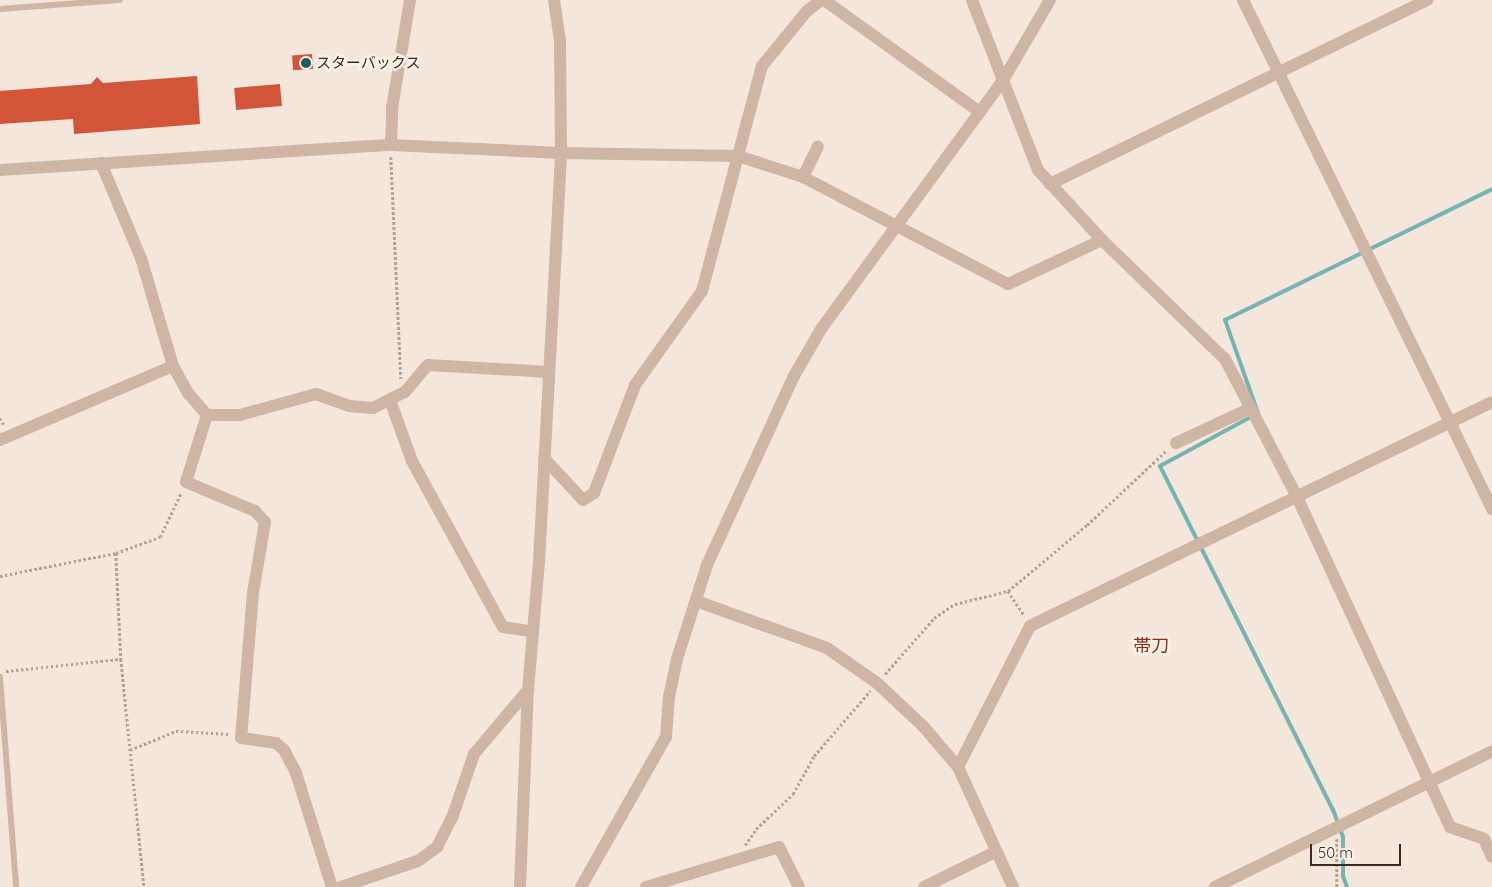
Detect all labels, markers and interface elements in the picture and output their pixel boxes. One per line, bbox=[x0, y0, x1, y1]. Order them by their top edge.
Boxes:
place label: スターバックス bbox=[316, 54, 421, 72]
marker: スターバックス bbox=[300, 57, 312, 69]
district label: 帯刀 bbox=[1133, 635, 1169, 657]
scale bar bbox=[1312, 834, 1403, 866]
text: 50 m bbox=[1318, 843, 1353, 862]

